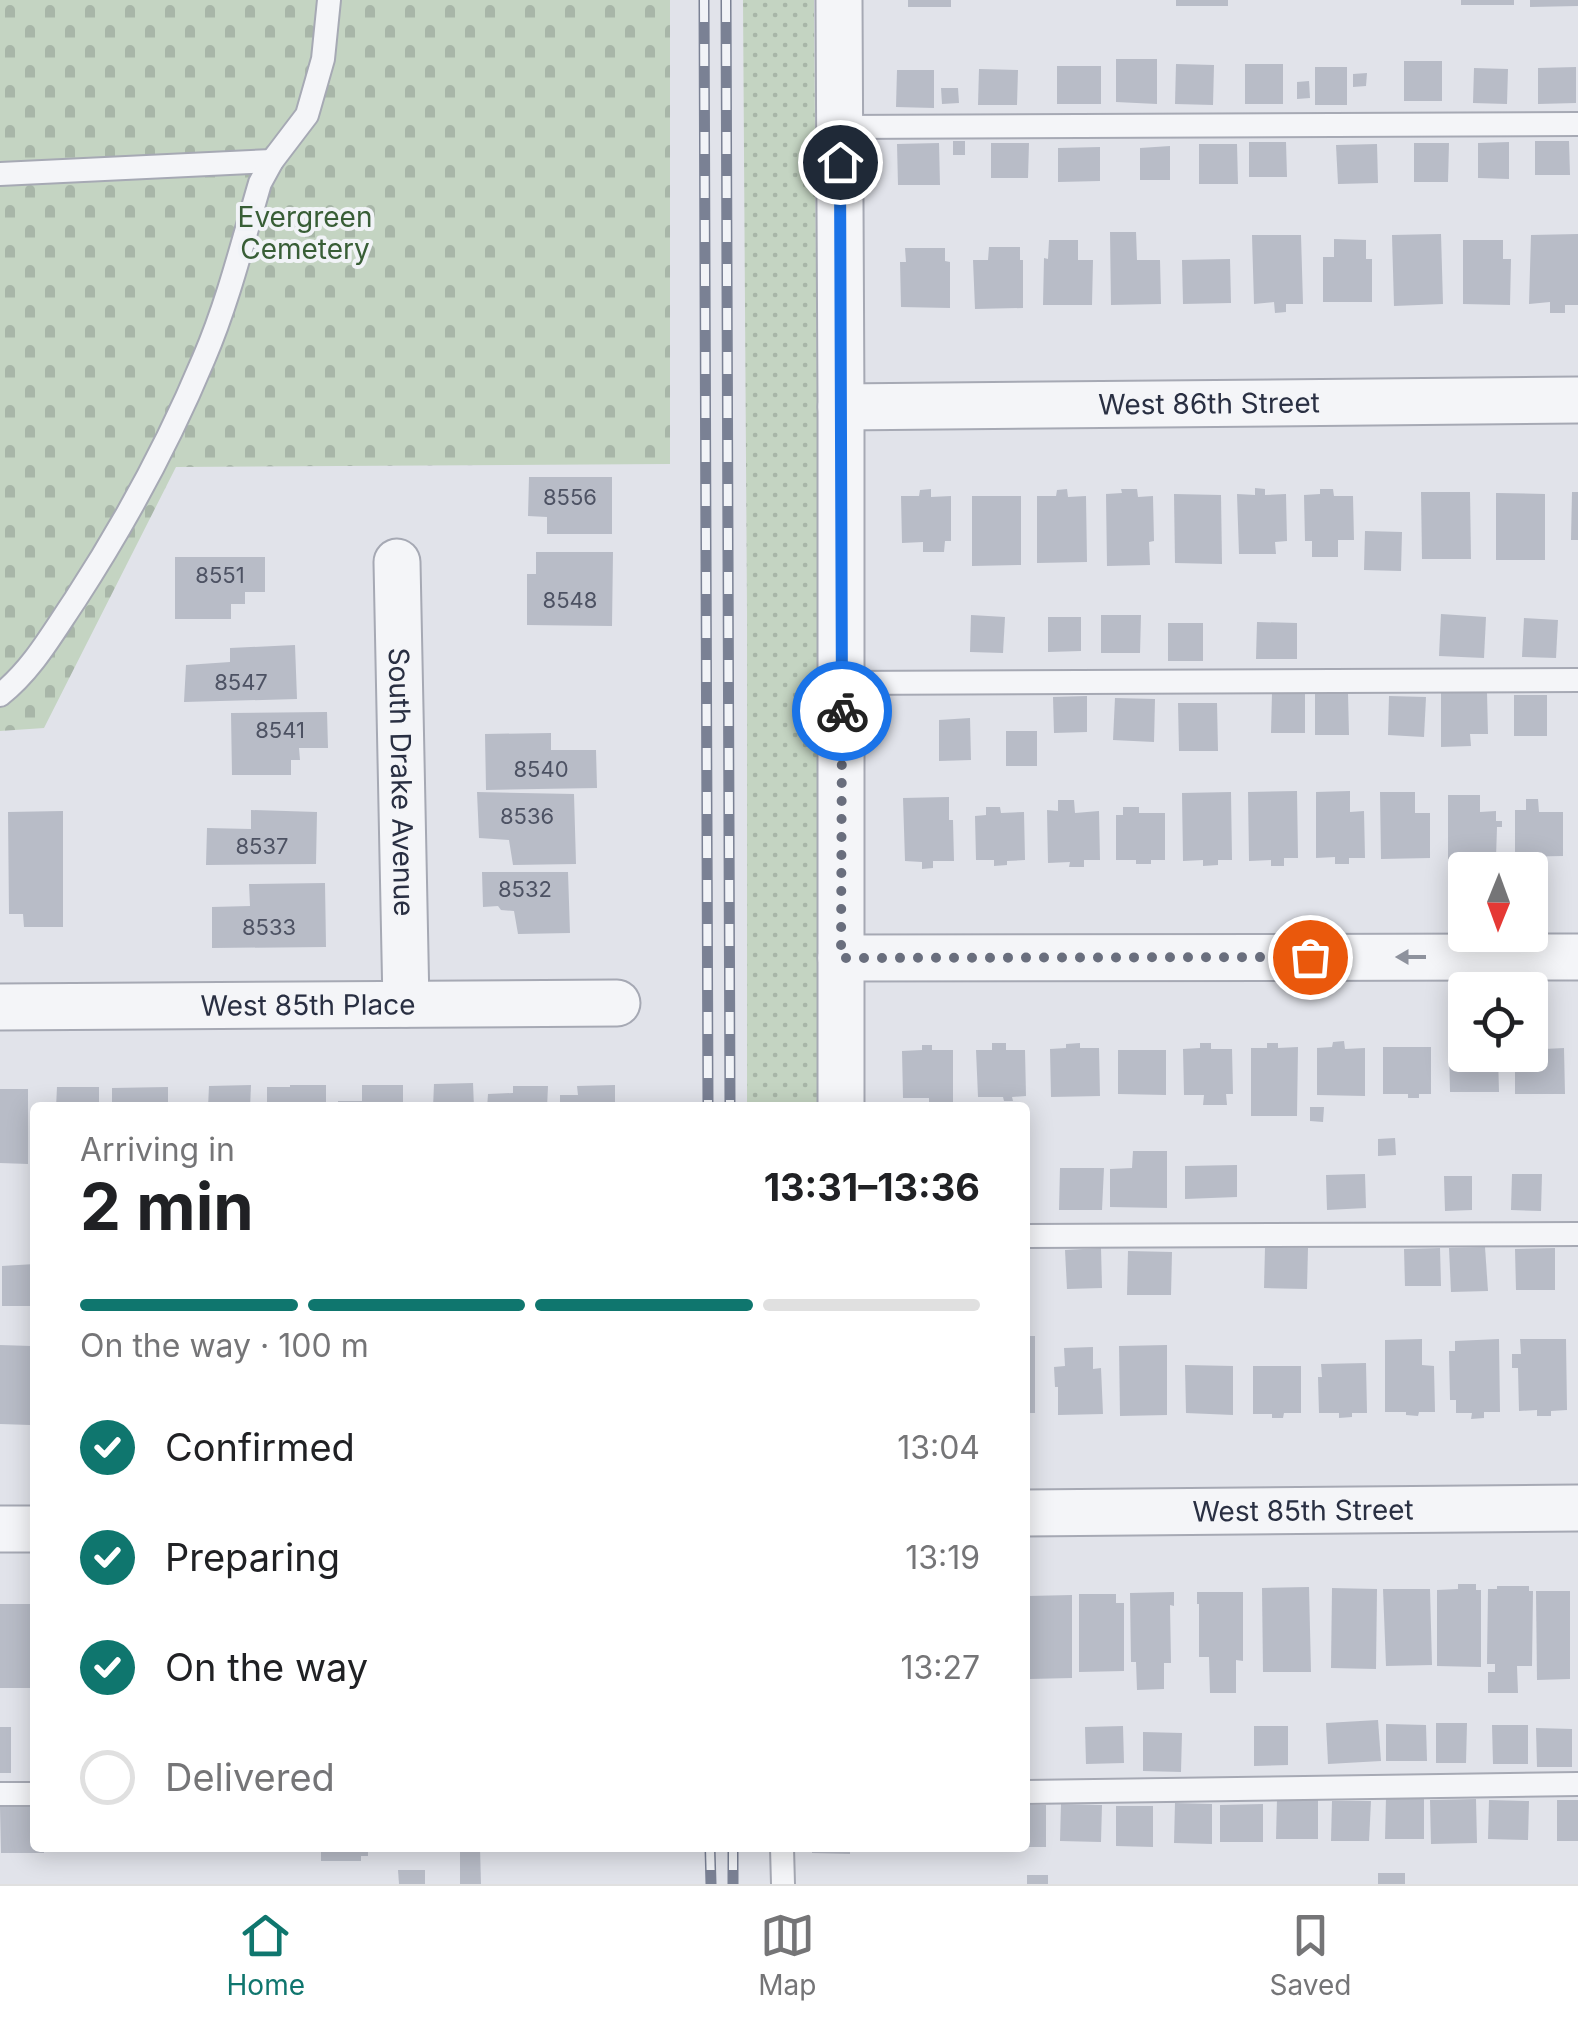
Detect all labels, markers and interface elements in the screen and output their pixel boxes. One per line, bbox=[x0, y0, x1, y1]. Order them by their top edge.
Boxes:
pin bbox=[798, 120, 883, 205]
icon: home bbox=[813, 135, 868, 190]
park label: Evergreen Cemetery bbox=[238, 200, 372, 266]
street label: West 86th Street bbox=[1098, 385, 1320, 422]
house number: 8556 bbox=[543, 484, 597, 510]
house number: 8551 bbox=[195, 562, 245, 588]
house number: 8548 bbox=[543, 587, 597, 613]
street label: South Drake Avenue bbox=[382, 647, 421, 917]
courier bbox=[792, 661, 892, 761]
house number: 8547 bbox=[214, 669, 268, 695]
icon: bike bbox=[815, 684, 870, 739]
house number: 8541 bbox=[255, 717, 305, 743]
house number: 8540 bbox=[513, 756, 569, 782]
house number: 8536 bbox=[500, 803, 554, 829]
house number: 8537 bbox=[235, 833, 289, 859]
north arrow bbox=[1448, 852, 1548, 952]
map controls bbox=[1448, 852, 1548, 1072]
house number: 8532 bbox=[498, 876, 552, 902]
house number: 8533 bbox=[242, 914, 296, 940]
pin bbox=[1268, 915, 1353, 1000]
icon: bag bbox=[1283, 930, 1338, 985]
one-way arrow bbox=[1394, 949, 1426, 965]
button: locate bbox=[1448, 972, 1548, 1072]
street label: West 85th Place bbox=[200, 987, 416, 1023]
text: Arriving in bbox=[80, 1130, 235, 1169]
text: 13:31–13:36 bbox=[764, 1164, 980, 1210]
text: 2 min bbox=[80, 1167, 254, 1246]
text: On the way · 100 m bbox=[80, 1326, 369, 1365]
icon: check bbox=[80, 1420, 135, 1475]
text: Confirmed bbox=[165, 1424, 355, 1470]
text: 13:04 bbox=[897, 1428, 980, 1467]
street label: West 85th Street bbox=[1192, 1492, 1414, 1528]
icon: check bbox=[80, 1530, 135, 1585]
text: Preparing bbox=[165, 1534, 340, 1580]
text: 13:19 bbox=[905, 1538, 980, 1577]
icon: check bbox=[80, 1640, 135, 1695]
text: On the way bbox=[165, 1644, 368, 1690]
text: 13:27 bbox=[900, 1648, 980, 1687]
text: Delivered bbox=[165, 1754, 335, 1800]
tab: Home bbox=[227, 1908, 305, 2002]
tab: Map bbox=[758, 1908, 816, 2002]
tab: Saved bbox=[1269, 1908, 1351, 2002]

